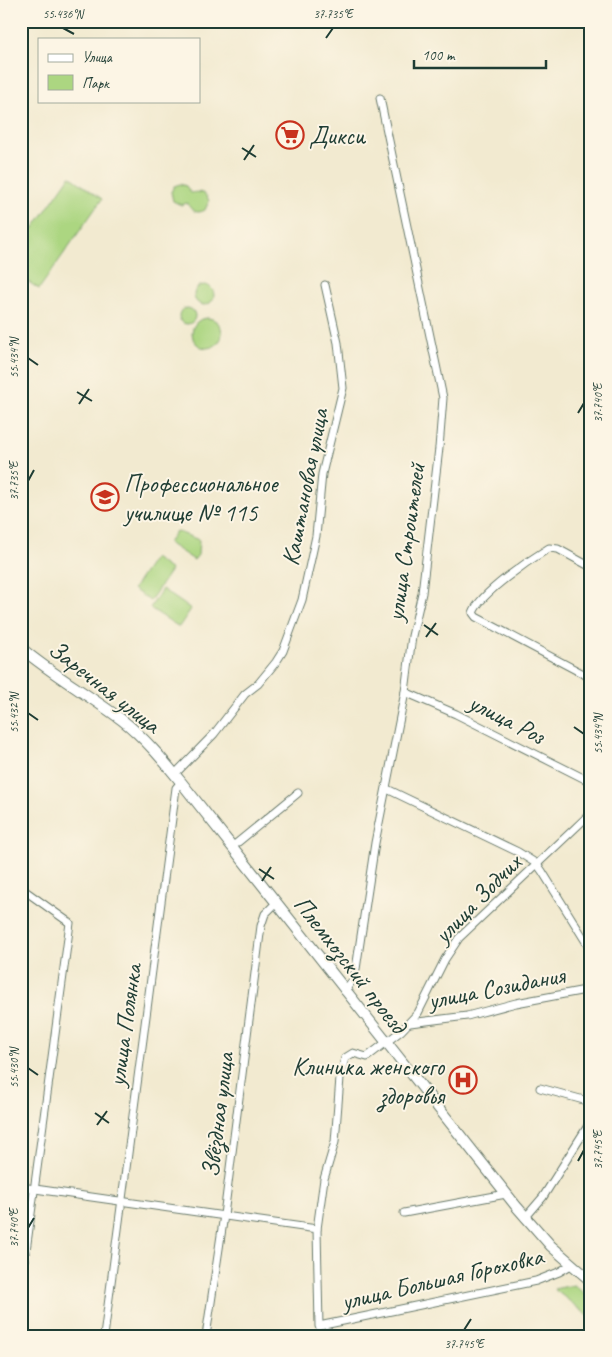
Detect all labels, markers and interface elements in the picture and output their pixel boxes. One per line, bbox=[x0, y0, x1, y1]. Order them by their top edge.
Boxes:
text: 55.436°N bbox=[43, 6, 85, 22]
text: 37.735°E bbox=[313, 6, 354, 22]
legend bbox=[38, 38, 200, 102]
scale bar bbox=[414, 38, 547, 70]
text: 100 m bbox=[422, 46, 456, 65]
text: Улица bbox=[82, 48, 113, 67]
text: Парк bbox=[82, 74, 110, 93]
supermarket icon: Дикси bbox=[275, 120, 305, 150]
place label: Дикси bbox=[309, 120, 367, 152]
text: 55.434°N bbox=[6, 336, 22, 378]
text: 37.740°E bbox=[590, 382, 606, 423]
street label: Каштановая улица bbox=[274, 404, 336, 568]
street label: улица Строителей bbox=[379, 459, 433, 625]
text: 37.735°E bbox=[6, 460, 22, 501]
place label: Профессиональное училище № 115 bbox=[122, 468, 279, 529]
school or university icon: Профессиональное училище № 115 bbox=[90, 482, 120, 512]
street label: Заречная улица bbox=[42, 633, 169, 742]
street label: улица Роз bbox=[462, 685, 552, 752]
text: 55.432°N bbox=[6, 691, 22, 733]
text: 55.434°N bbox=[590, 712, 606, 754]
street label: улица Зодчих bbox=[426, 845, 530, 952]
street label: Племхозский проезд bbox=[286, 889, 415, 1042]
street label: улица Полянка bbox=[100, 959, 150, 1090]
street label: улица Созидания bbox=[423, 959, 569, 1017]
text: 55.430°N bbox=[6, 1046, 22, 1088]
street label: Звёздная улица bbox=[194, 1049, 243, 1179]
place label: Клиника женского здоровья bbox=[292, 1051, 446, 1113]
hospital icon: Клиника женского здоровья bbox=[448, 1065, 478, 1095]
text: 37.745°E bbox=[590, 1129, 606, 1170]
text: 37.740°E bbox=[6, 1207, 22, 1248]
street label: улица Большая Гороховка bbox=[336, 1240, 548, 1318]
text: 37.745°E bbox=[444, 1336, 485, 1352]

